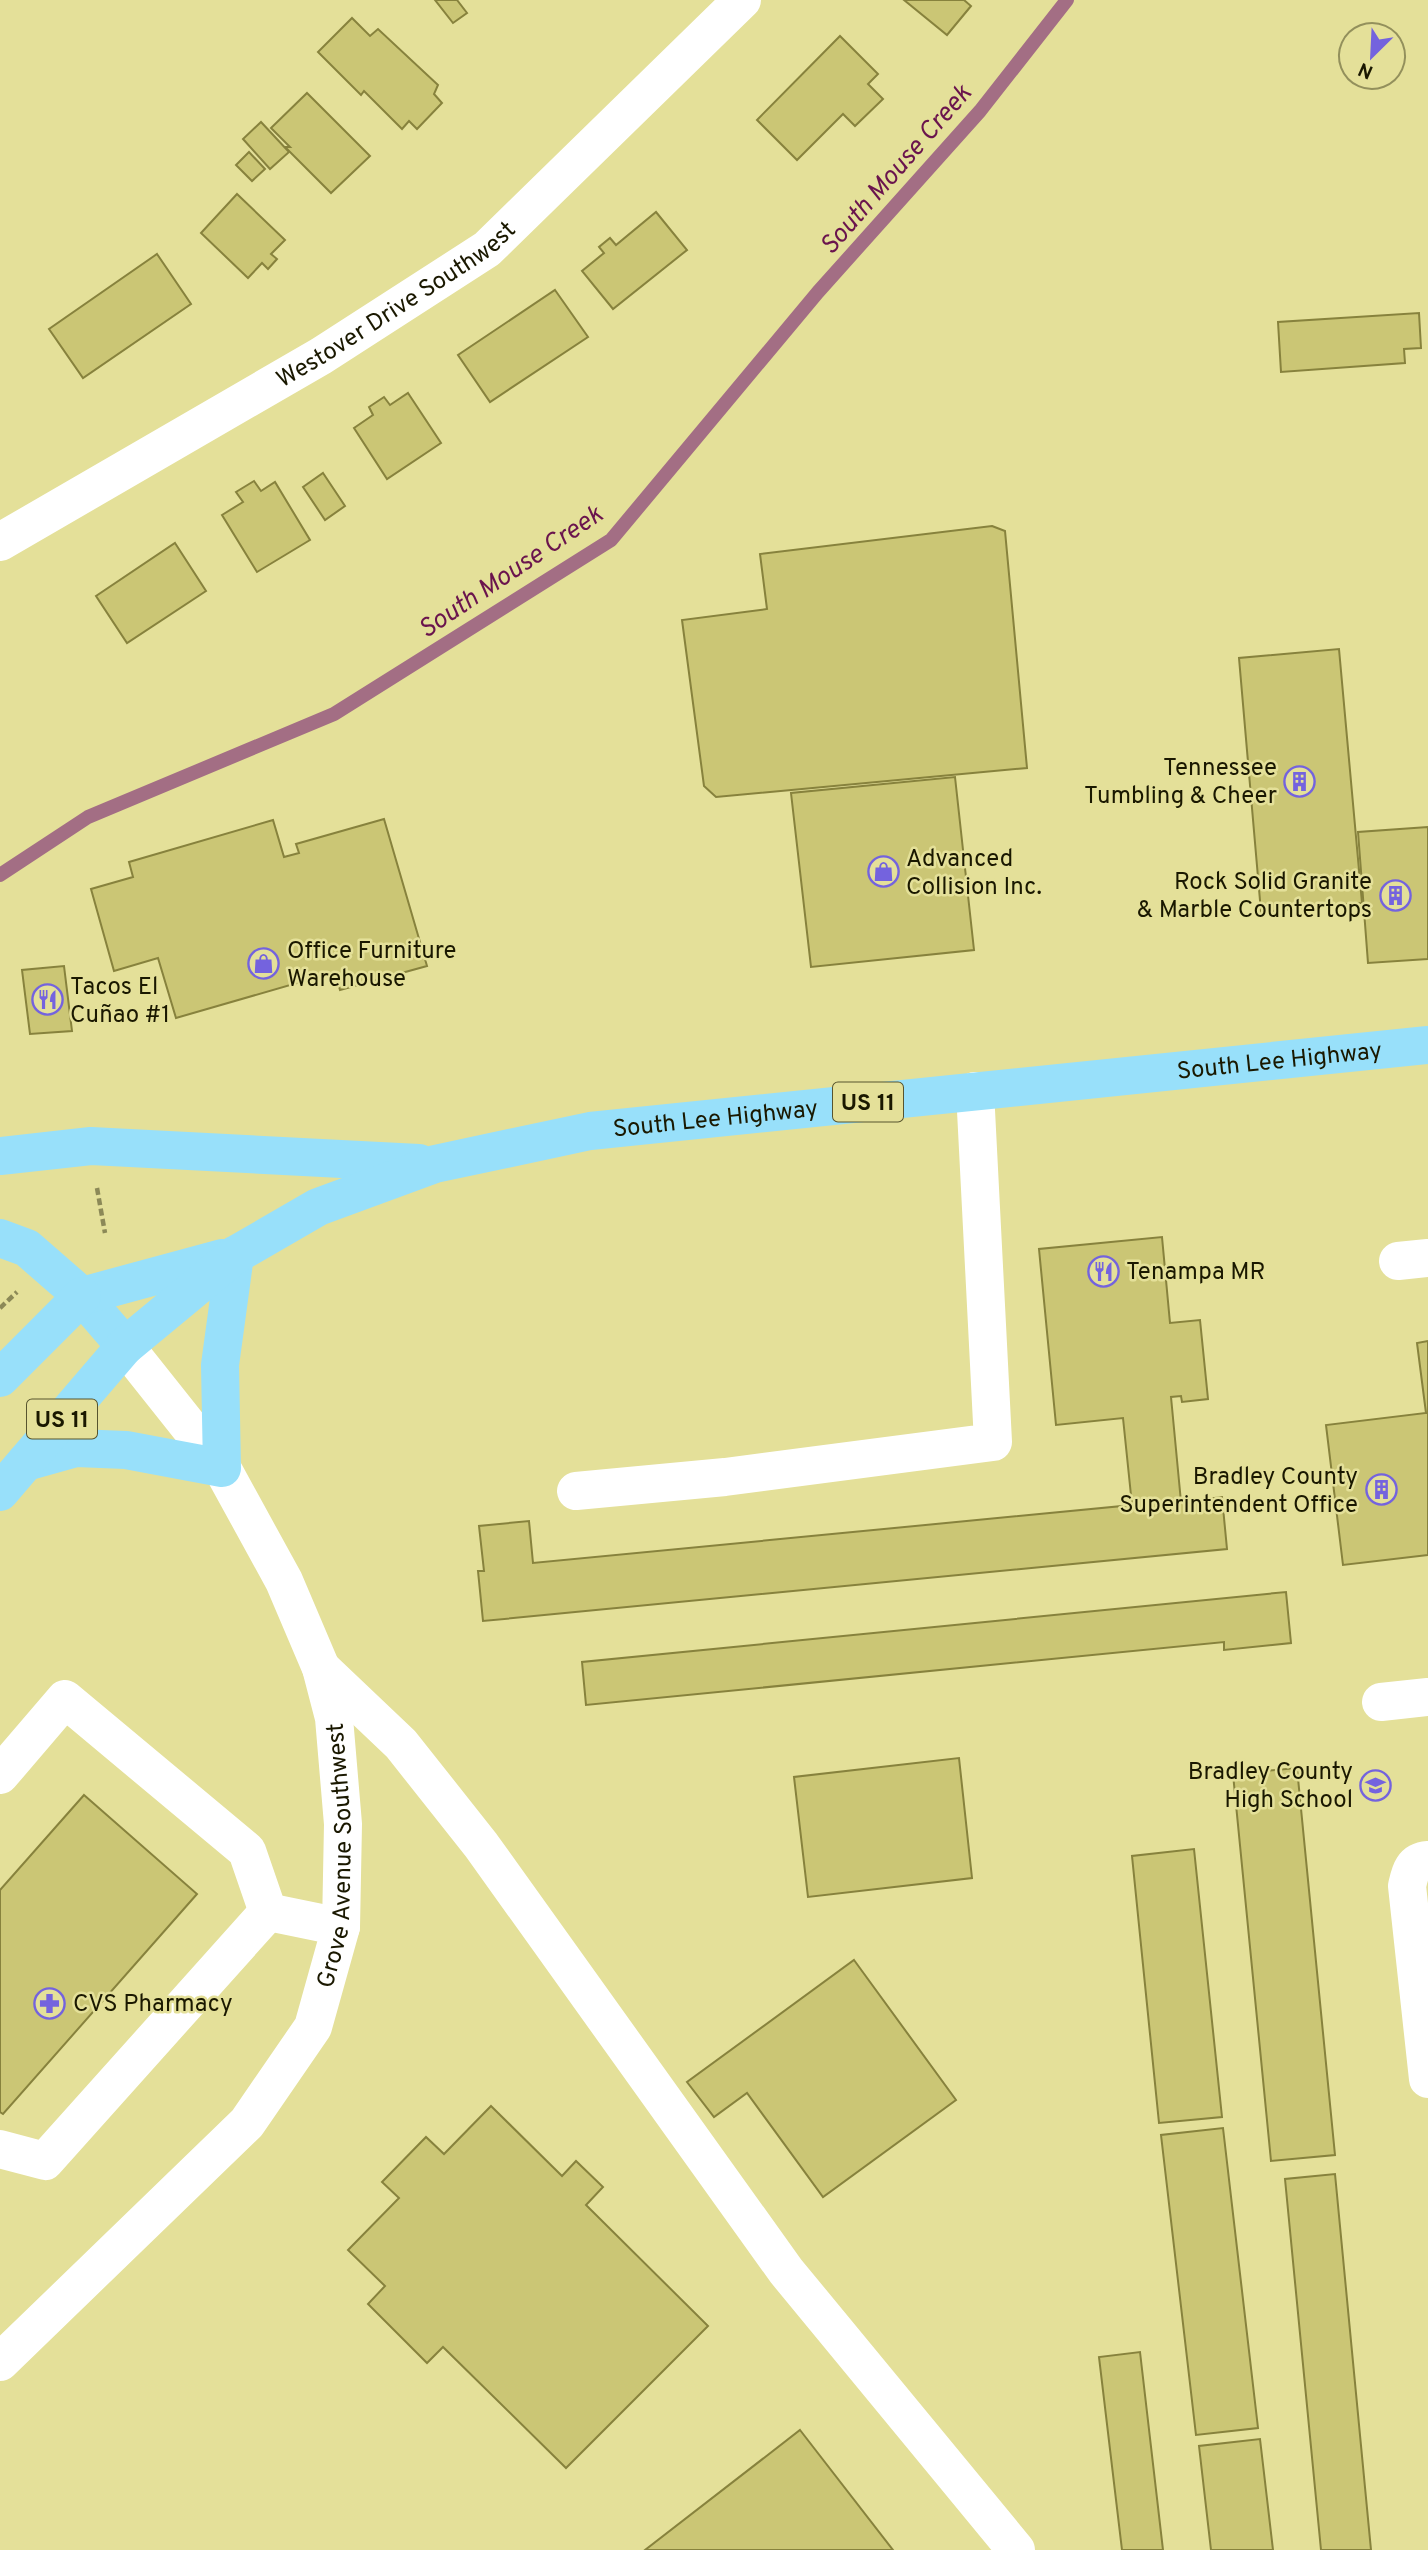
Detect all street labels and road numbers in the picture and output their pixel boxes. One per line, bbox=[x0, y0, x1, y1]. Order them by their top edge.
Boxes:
street label: Westover Drive Southwest bbox=[272, 216, 523, 395]
street label: South Lee Highway bbox=[1176, 1037, 1384, 1088]
road number: US 11 bbox=[833, 1082, 903, 1121]
street label: South Lee Highway bbox=[612, 1095, 820, 1146]
road number: US 11 bbox=[27, 1400, 97, 1438]
street label: Grove Avenue Southwest bbox=[312, 1722, 360, 1992]

